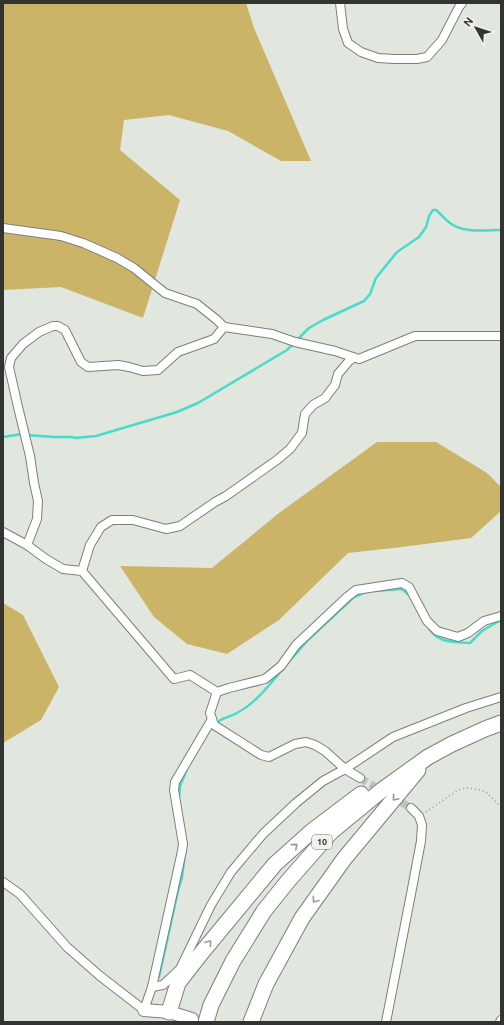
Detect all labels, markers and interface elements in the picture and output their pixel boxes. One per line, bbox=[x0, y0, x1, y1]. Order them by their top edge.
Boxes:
north arrow bbox=[456, 8, 496, 48]
text: N bbox=[461, 15, 475, 29]
one-way arrow bbox=[392, 793, 399, 801]
road number: 10 bbox=[312, 835, 332, 849]
one-way arrow bbox=[290, 843, 298, 850]
one-way arrow bbox=[312, 896, 319, 903]
one-way arrow bbox=[205, 940, 212, 948]

